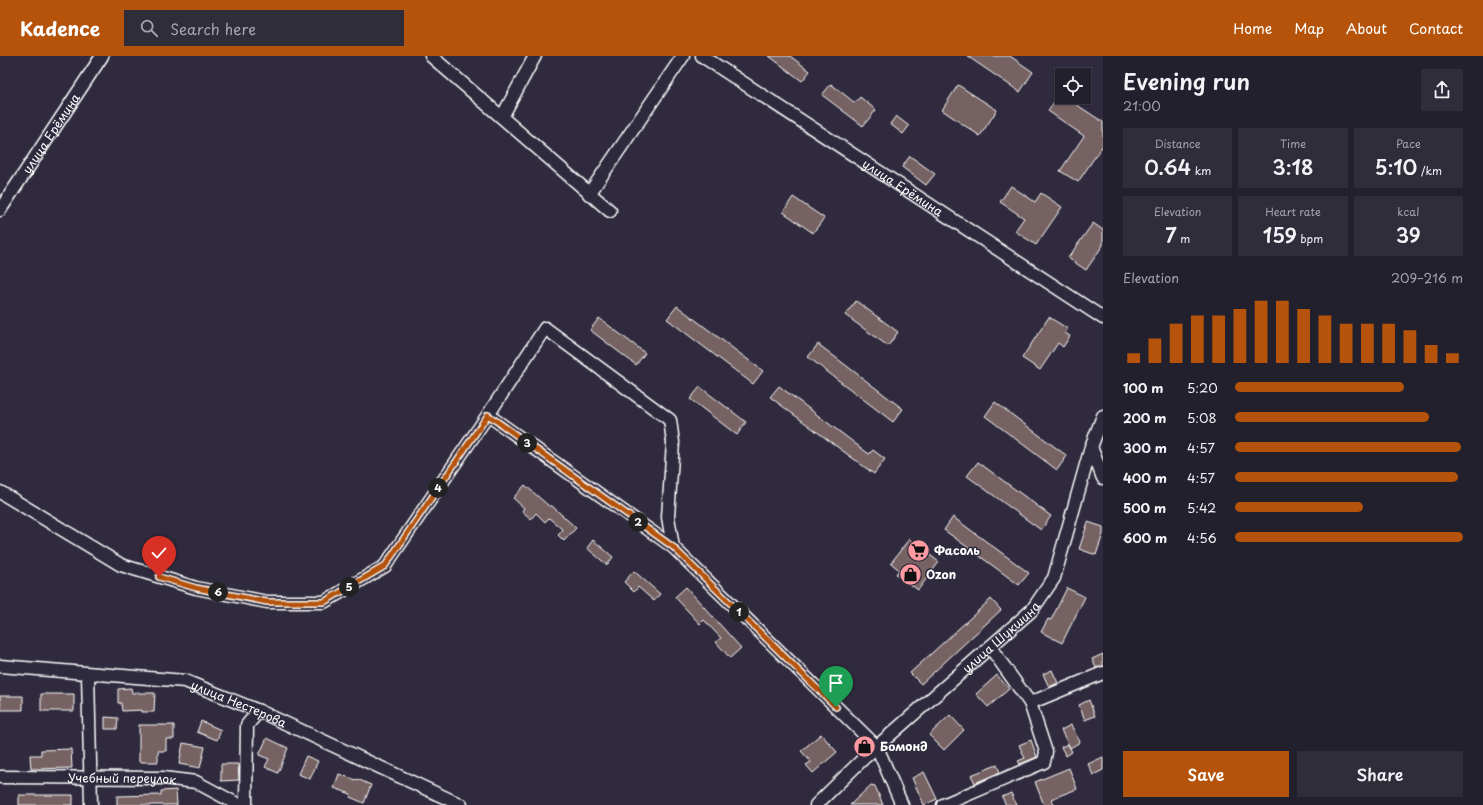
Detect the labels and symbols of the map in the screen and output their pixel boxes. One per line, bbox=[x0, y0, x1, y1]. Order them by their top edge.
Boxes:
street label: улица Ерёмина bbox=[18, 89, 84, 177]
street label: улица Ерёмина bbox=[859, 154, 947, 220]
pin: 3 bbox=[517, 433, 537, 453]
pin: 4 bbox=[428, 478, 448, 498]
pin: 2 bbox=[628, 512, 648, 532]
pin bbox=[142, 536, 176, 577]
supermarket icon: Фасоль bbox=[905, 537, 931, 563]
place label: Фасоль bbox=[934, 541, 980, 559]
shop icon: Ozon bbox=[898, 561, 924, 587]
place label: Ozon bbox=[926, 565, 956, 583]
pin: 5 bbox=[339, 577, 359, 597]
pin: 6 bbox=[208, 582, 228, 602]
street label: улица Шукшина bbox=[958, 597, 1045, 677]
pin: 1 bbox=[729, 602, 749, 622]
pin bbox=[819, 666, 853, 707]
street label: улица Нестерова bbox=[188, 675, 290, 732]
shop icon: Бомонд bbox=[852, 733, 878, 759]
place label: Бомонд bbox=[880, 737, 927, 755]
street label: Учебный переулок bbox=[67, 768, 178, 789]

